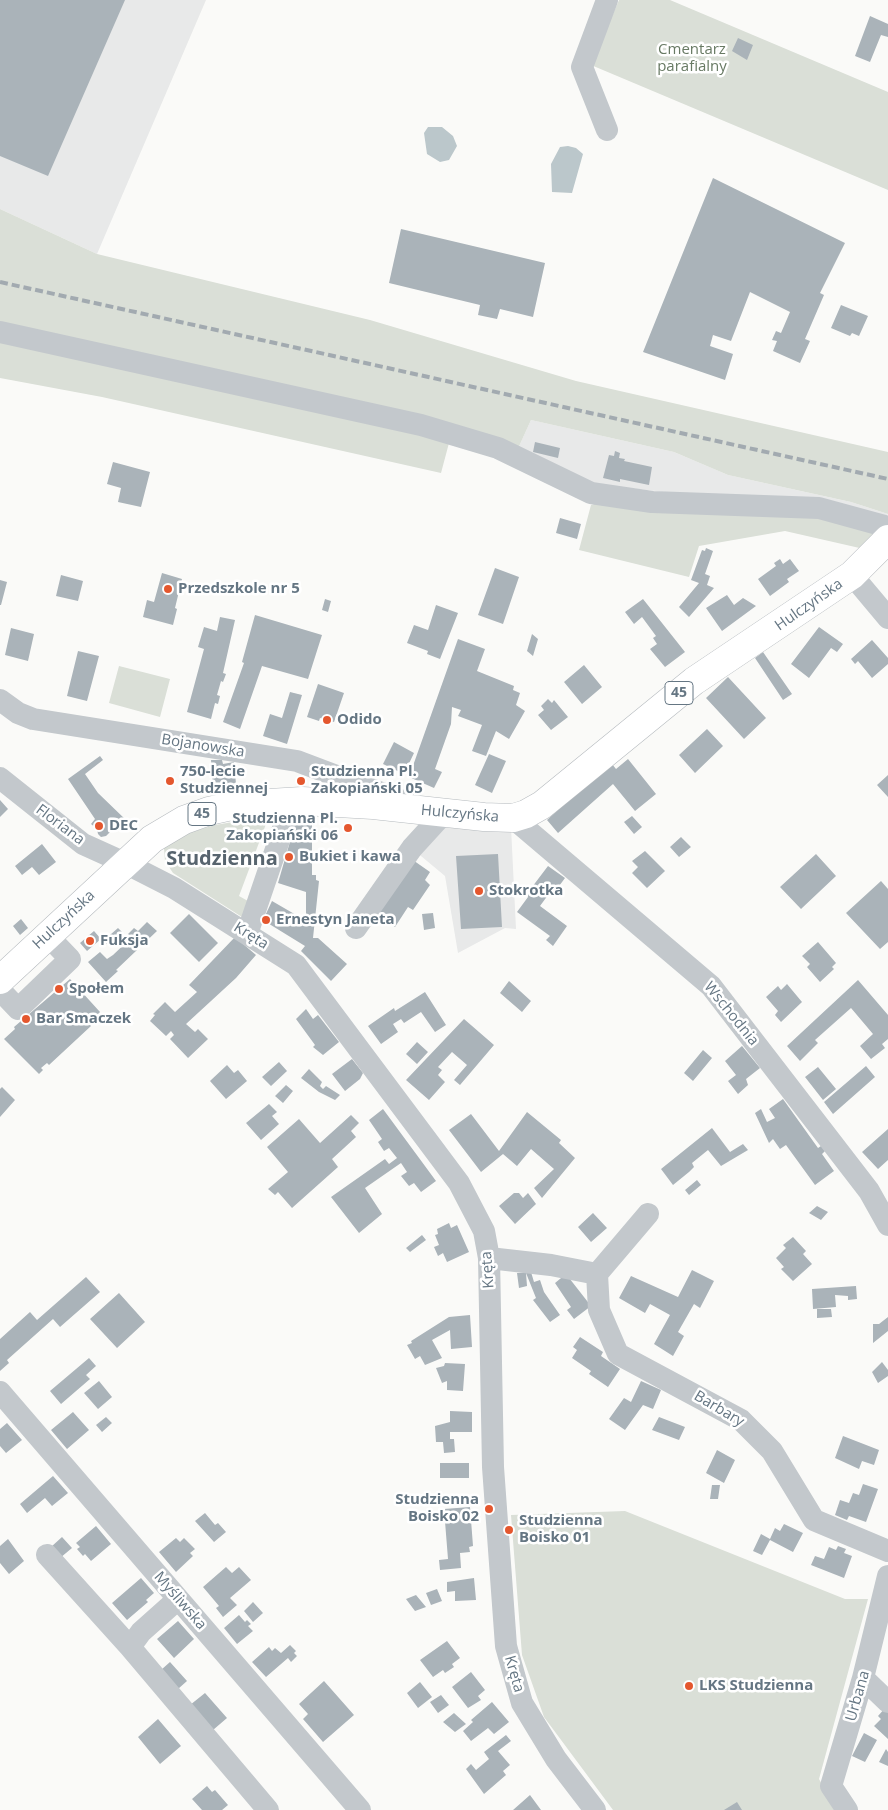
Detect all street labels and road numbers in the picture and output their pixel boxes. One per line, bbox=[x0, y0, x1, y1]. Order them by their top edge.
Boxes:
street label: Hulczyńska bbox=[772, 575, 846, 635]
road number: 45 bbox=[665, 681, 693, 704]
street label: Bojanowska bbox=[160, 731, 246, 761]
street label: Floriana bbox=[32, 801, 88, 849]
road number: 45 bbox=[188, 802, 216, 826]
street label: Hulczyńska bbox=[420, 802, 500, 826]
street label: Hulczyńska bbox=[29, 887, 99, 953]
street label: Kręta bbox=[230, 918, 272, 954]
street label: Wschodnia bbox=[700, 978, 762, 1050]
street label: Kręta bbox=[478, 1251, 498, 1289]
street label: Barbary bbox=[691, 1387, 747, 1431]
street label: Myśliwska bbox=[150, 1568, 210, 1634]
street label: Kręta bbox=[500, 1654, 528, 1694]
street label: Urbana bbox=[842, 1668, 874, 1724]

